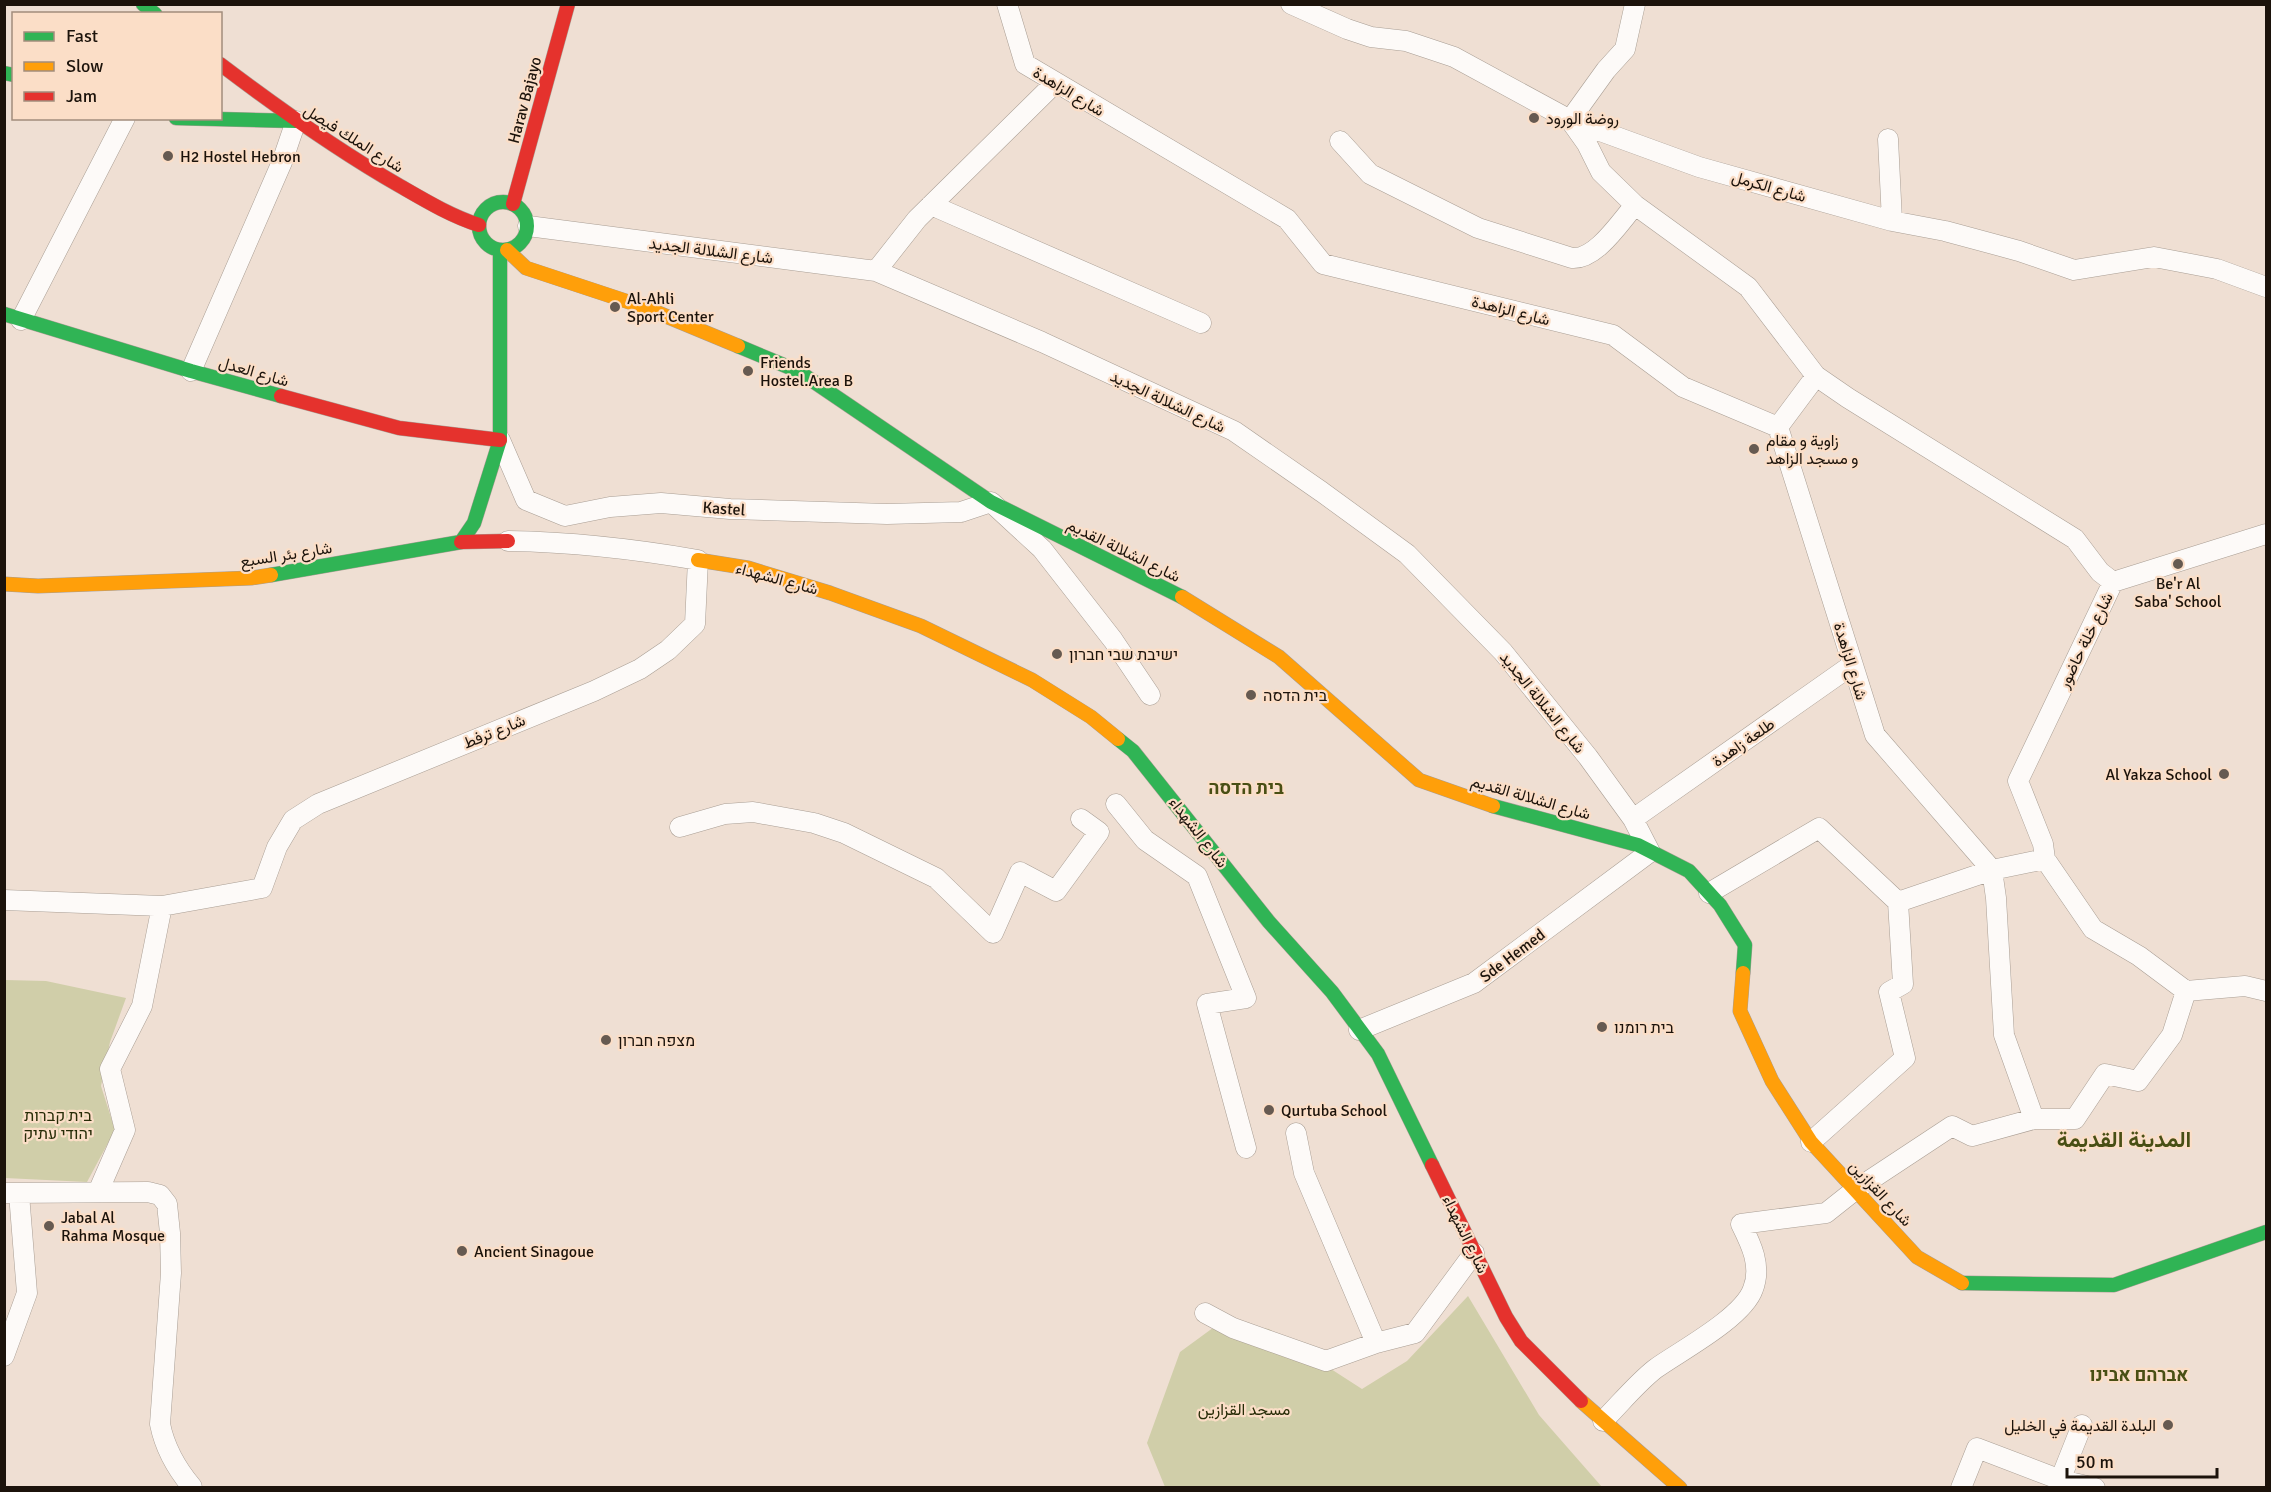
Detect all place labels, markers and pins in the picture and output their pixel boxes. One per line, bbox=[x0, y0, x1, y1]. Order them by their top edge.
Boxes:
place label: روضة الورود bbox=[1546, 109, 1619, 129]
marker: روضة الورود bbox=[1527, 111, 1541, 125]
place label: H2 Hostel Hebron bbox=[180, 147, 301, 167]
marker: H2 Hostel Hebron bbox=[161, 149, 175, 163]
place label: Al-Ahli Sport Center bbox=[627, 289, 714, 327]
marker: Al-Ahli Sport Center bbox=[608, 300, 622, 314]
place label: Friends Hostel.Area B bbox=[760, 353, 853, 391]
marker: Friends Hostel.Area B bbox=[741, 364, 755, 378]
place label: زاوية و مقام و مسجد الزاهد bbox=[1766, 431, 1858, 469]
marker: زاوية و مقام و مسجد الزاهد bbox=[1747, 442, 1761, 456]
marker: Be'r Al Saba' School bbox=[2171, 557, 2185, 571]
place label: Be'r Al Saba' School bbox=[2135, 574, 2222, 612]
place label: ישיבת שבי חברון bbox=[1069, 645, 1178, 665]
marker: ישיבת שבי חברון bbox=[1050, 647, 1064, 661]
place label: בית הדסה bbox=[1263, 686, 1328, 706]
marker: בית הדסה bbox=[1244, 688, 1258, 702]
place label: Al Yakza School bbox=[2105, 765, 2212, 785]
marker: Al Yakza School bbox=[2217, 767, 2231, 781]
place label: בית רומנו bbox=[1614, 1018, 1675, 1038]
marker: בית רומנו bbox=[1595, 1020, 1609, 1034]
place label: מצפה חברון bbox=[618, 1031, 695, 1051]
marker: מצפה חברון bbox=[599, 1033, 613, 1047]
place label: Qurtuba School bbox=[1281, 1101, 1388, 1121]
marker: Qurtuba School bbox=[1262, 1103, 1276, 1117]
place label: Jabal Al Rahma Mosque bbox=[61, 1208, 165, 1246]
marker: Jabal Al Rahma Mosque bbox=[42, 1219, 56, 1233]
place label: Ancient Sinagoue bbox=[474, 1242, 594, 1262]
marker: Ancient Sinagoue bbox=[455, 1244, 469, 1258]
place label: البلدة القديمة في الخليل bbox=[2004, 1416, 2156, 1439]
marker: البلدة القديمة في الخليل bbox=[2161, 1418, 2175, 1432]

